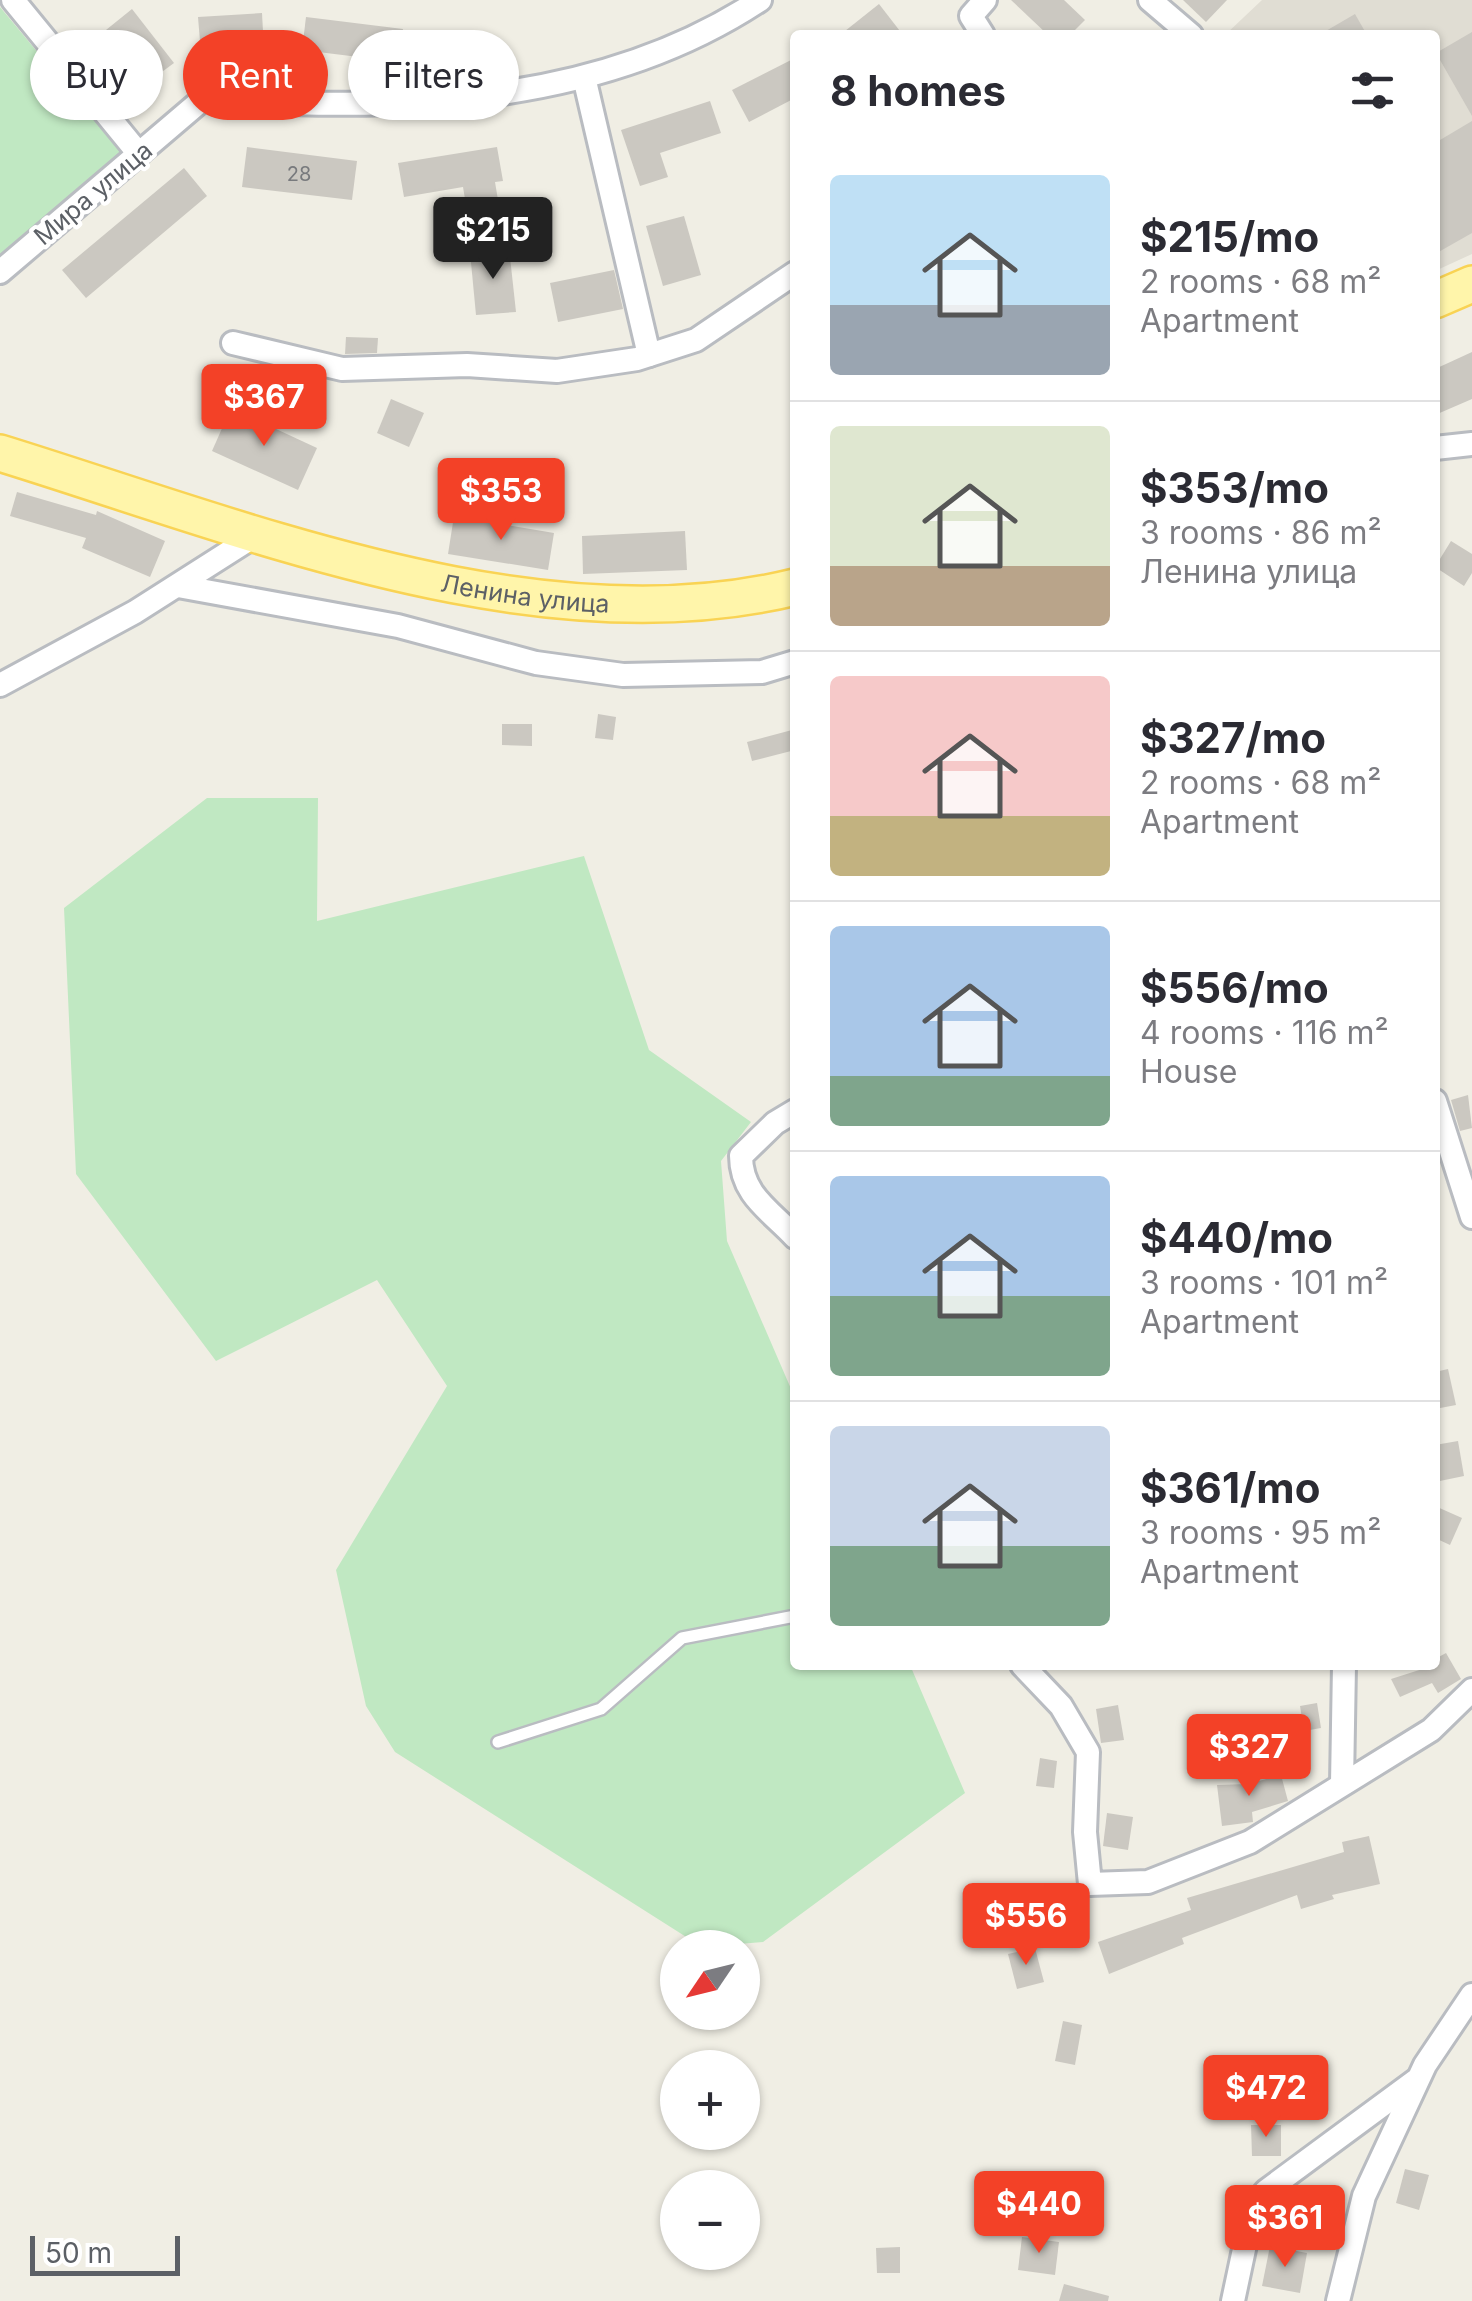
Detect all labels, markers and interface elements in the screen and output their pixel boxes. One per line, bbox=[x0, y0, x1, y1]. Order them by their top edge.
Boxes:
chip: Buy bbox=[30, 30, 163, 120]
chip: Rent bbox=[183, 30, 328, 120]
chip: Filters bbox=[348, 30, 519, 120]
icon: filters bbox=[1345, 63, 1400, 118]
text: 8 homes bbox=[830, 65, 1006, 116]
street label: Мира улица bbox=[28, 135, 158, 251]
house number: 28 bbox=[287, 162, 311, 186]
pin: $215 bbox=[434, 197, 552, 282]
text: $215 bbox=[455, 210, 531, 249]
text: $215/mo bbox=[1140, 211, 1319, 262]
icon: home bbox=[910, 215, 1030, 335]
text: 2 rooms · 68 m² bbox=[1140, 262, 1381, 301]
text: Apartment bbox=[1140, 301, 1299, 340]
pin: $367 bbox=[205, 364, 323, 449]
text: $367 bbox=[224, 377, 305, 416]
pin: $353 bbox=[442, 458, 560, 543]
text: $353/mo bbox=[1140, 462, 1329, 513]
icon: home bbox=[910, 466, 1030, 586]
text: $353 bbox=[460, 471, 542, 510]
text: 3 rooms · 86 m² bbox=[1140, 513, 1382, 552]
text: Ленина улица bbox=[1140, 552, 1357, 591]
street label: Ленина улица bbox=[438, 568, 610, 619]
text: $327/mo bbox=[1140, 712, 1326, 763]
icon: home bbox=[910, 716, 1030, 836]
text: 2 rooms · 68 m² bbox=[1140, 763, 1381, 802]
text: Apartment bbox=[1140, 802, 1299, 841]
text: $556/mo bbox=[1140, 962, 1329, 1013]
icon: home bbox=[910, 966, 1030, 1086]
text: 4 rooms · 116 m² bbox=[1140, 1013, 1389, 1052]
text: House bbox=[1140, 1052, 1237, 1091]
text: $440/mo bbox=[1140, 1212, 1333, 1263]
icon: home bbox=[910, 1216, 1030, 1336]
text: 3 rooms · 101 m² bbox=[1140, 1263, 1388, 1302]
text: Apartment bbox=[1140, 1302, 1299, 1341]
text: $361/mo bbox=[1140, 1462, 1320, 1513]
icon: home bbox=[910, 1466, 1030, 1586]
text: 3 rooms · 95 m² bbox=[1140, 1513, 1381, 1552]
text: Apartment bbox=[1140, 1552, 1299, 1591]
pin: $327 bbox=[1190, 1714, 1308, 1799]
text: $327 bbox=[1209, 1727, 1289, 1766]
pin: $556 bbox=[967, 1883, 1085, 1968]
text: $556 bbox=[985, 1896, 1067, 1935]
north arrow bbox=[660, 1930, 760, 2030]
map controls bbox=[660, 1930, 760, 2270]
button: + bbox=[660, 2050, 760, 2150]
pin: $472 bbox=[1207, 2055, 1325, 2140]
text: $472 bbox=[1225, 2068, 1307, 2107]
button: − bbox=[660, 2170, 760, 2270]
pin: $440 bbox=[980, 2171, 1098, 2256]
text: $440 bbox=[996, 2184, 1082, 2223]
pin: $361 bbox=[1226, 2185, 1344, 2270]
text: $361 bbox=[1247, 2198, 1323, 2237]
scale bar bbox=[30, 2231, 180, 2276]
text: 50 m bbox=[45, 2236, 112, 2270]

